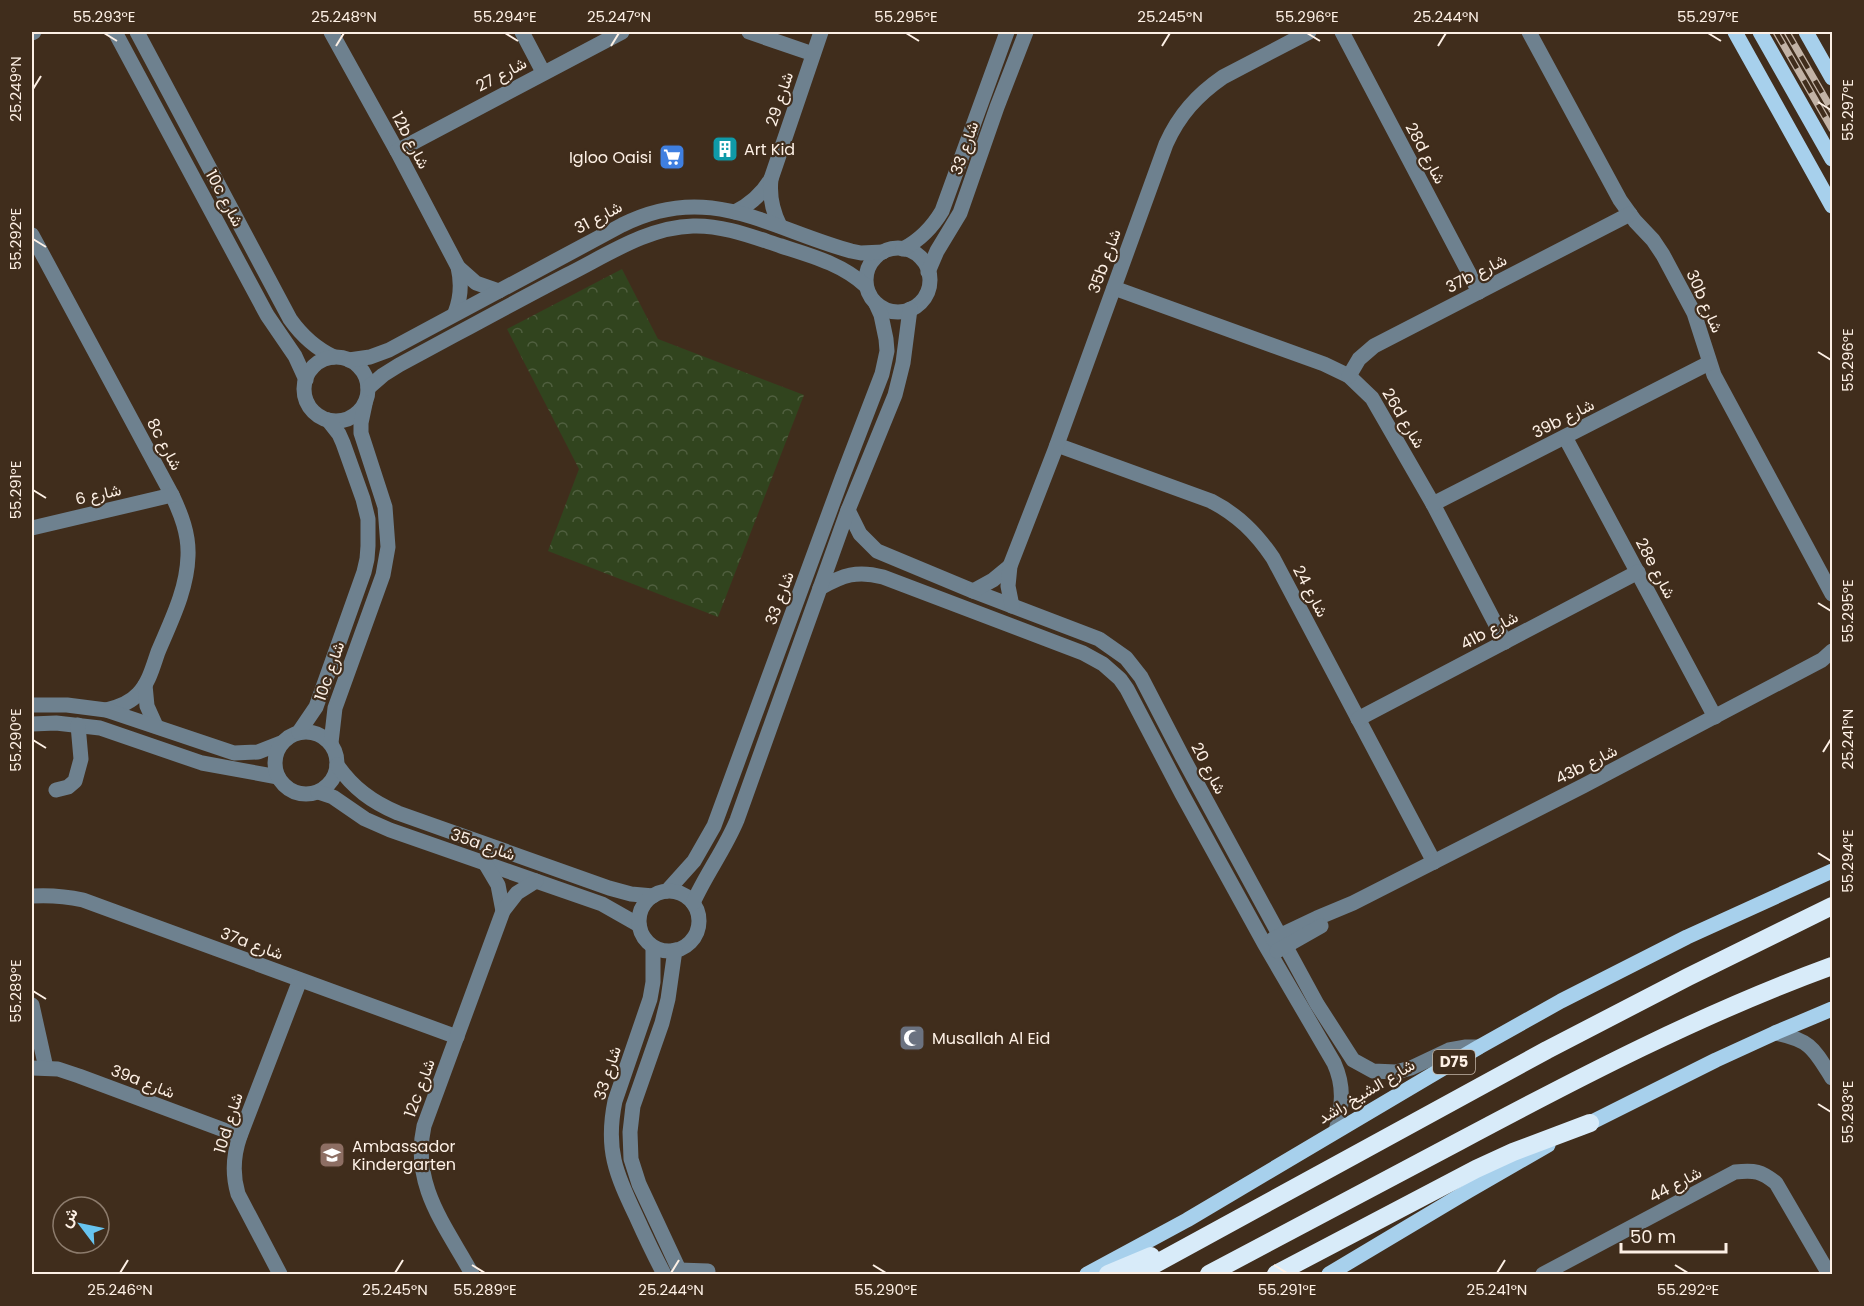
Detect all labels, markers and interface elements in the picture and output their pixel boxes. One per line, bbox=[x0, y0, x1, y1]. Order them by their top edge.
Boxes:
text: 55.293°E bbox=[73, 6, 135, 27]
text: 25.248°N bbox=[311, 6, 377, 27]
text: 55.294°E bbox=[473, 6, 537, 27]
text: 25.247°N bbox=[587, 6, 651, 27]
text: 55.295°E bbox=[874, 6, 938, 27]
text: 25.245°N bbox=[1137, 6, 1203, 27]
text: 55.296°E bbox=[1275, 6, 1339, 27]
text: 25.244°N bbox=[1413, 6, 1479, 27]
text: 55.297°E bbox=[1677, 6, 1739, 27]
street label: شارع 27 bbox=[472, 52, 531, 97]
text: 25.249°N bbox=[5, 56, 26, 122]
street label: شارع 29 bbox=[760, 69, 799, 129]
text: 55.297°E bbox=[1837, 79, 1858, 141]
street label: 12b شارع bbox=[386, 108, 435, 173]
street label: شارع 33 bbox=[945, 118, 984, 178]
street label: 28d شارع bbox=[1400, 118, 1451, 188]
building icon: Art Kid bbox=[710, 134, 740, 164]
place label: Art Kid bbox=[744, 138, 795, 161]
supermarket icon: Igloo Oaisi bbox=[657, 142, 687, 172]
place label: Igloo Oaisi bbox=[569, 146, 652, 169]
street label: 10c شارع bbox=[200, 166, 249, 231]
street label: شارع 31 bbox=[570, 195, 626, 240]
text: 55.292°E bbox=[5, 208, 26, 270]
street label: 35b شارع bbox=[1082, 226, 1127, 296]
street label: 37b شارع bbox=[1442, 248, 1511, 299]
street label: 30b شارع bbox=[1680, 266, 1729, 336]
text: 55.296°E bbox=[1837, 328, 1858, 392]
street label: 26d شارع bbox=[1377, 384, 1431, 453]
street label: 39b شارع bbox=[1528, 393, 1598, 444]
street label: 8c شارع bbox=[141, 414, 188, 474]
text: 55.291°E bbox=[5, 461, 26, 519]
street label: شارع 6 bbox=[73, 478, 123, 511]
street label: 28e شارع bbox=[1630, 534, 1681, 603]
street label: شارع 24 bbox=[1287, 561, 1334, 621]
street label: شارع 33 bbox=[759, 568, 800, 628]
text: 55.295°E bbox=[1837, 579, 1858, 643]
street label: 41b شارع bbox=[1456, 606, 1522, 655]
street label: 10c شارع bbox=[309, 638, 350, 704]
text: 55.290°E bbox=[5, 708, 26, 772]
text: 25.241°N bbox=[1837, 709, 1858, 769]
street label: شارع 20 bbox=[1185, 738, 1232, 798]
street label: 43b شارع bbox=[1551, 739, 1621, 790]
street label: 35a شارع bbox=[448, 823, 518, 866]
text: 55.294°E bbox=[1837, 829, 1858, 893]
street label: 37a شارع bbox=[217, 921, 287, 965]
text: 55.289°E bbox=[5, 959, 26, 1023]
mosque icon: Musallah Al Eid bbox=[897, 1023, 927, 1053]
place label: Musallah Al Eid bbox=[932, 1027, 1050, 1050]
street label: شارع 33 bbox=[588, 1043, 627, 1103]
road number: D75 bbox=[1433, 1050, 1475, 1074]
street label: شارع الشيخ راشد bbox=[1313, 1053, 1419, 1129]
street label: 12c شارع bbox=[398, 1056, 441, 1121]
street label: 39a شارع bbox=[108, 1059, 178, 1104]
text: 55.293°E bbox=[1837, 1081, 1858, 1143]
street label: 10d شارع bbox=[208, 1090, 249, 1156]
place label: Ambassador Kindergarten bbox=[352, 1135, 456, 1176]
school or university icon: Ambassador Kindergarten bbox=[317, 1140, 347, 1170]
street label: شارع 44 bbox=[1645, 1161, 1706, 1208]
north arrow bbox=[51, 1195, 111, 1255]
text: ش bbox=[54, 1203, 84, 1232]
scale bar bbox=[1621, 1216, 1726, 1254]
text: 50 m bbox=[1630, 1224, 1676, 1249]
text: 25.246°N bbox=[87, 1279, 153, 1300]
text: 25.245°N bbox=[362, 1279, 428, 1300]
text: 55.289°E bbox=[453, 1279, 517, 1300]
text: 25.244°N bbox=[638, 1279, 704, 1300]
text: 55.290°E bbox=[854, 1279, 918, 1300]
text: 55.291°E bbox=[1258, 1279, 1316, 1300]
text: 25.241°N bbox=[1467, 1279, 1527, 1300]
text: 55.292°E bbox=[1657, 1279, 1719, 1300]

